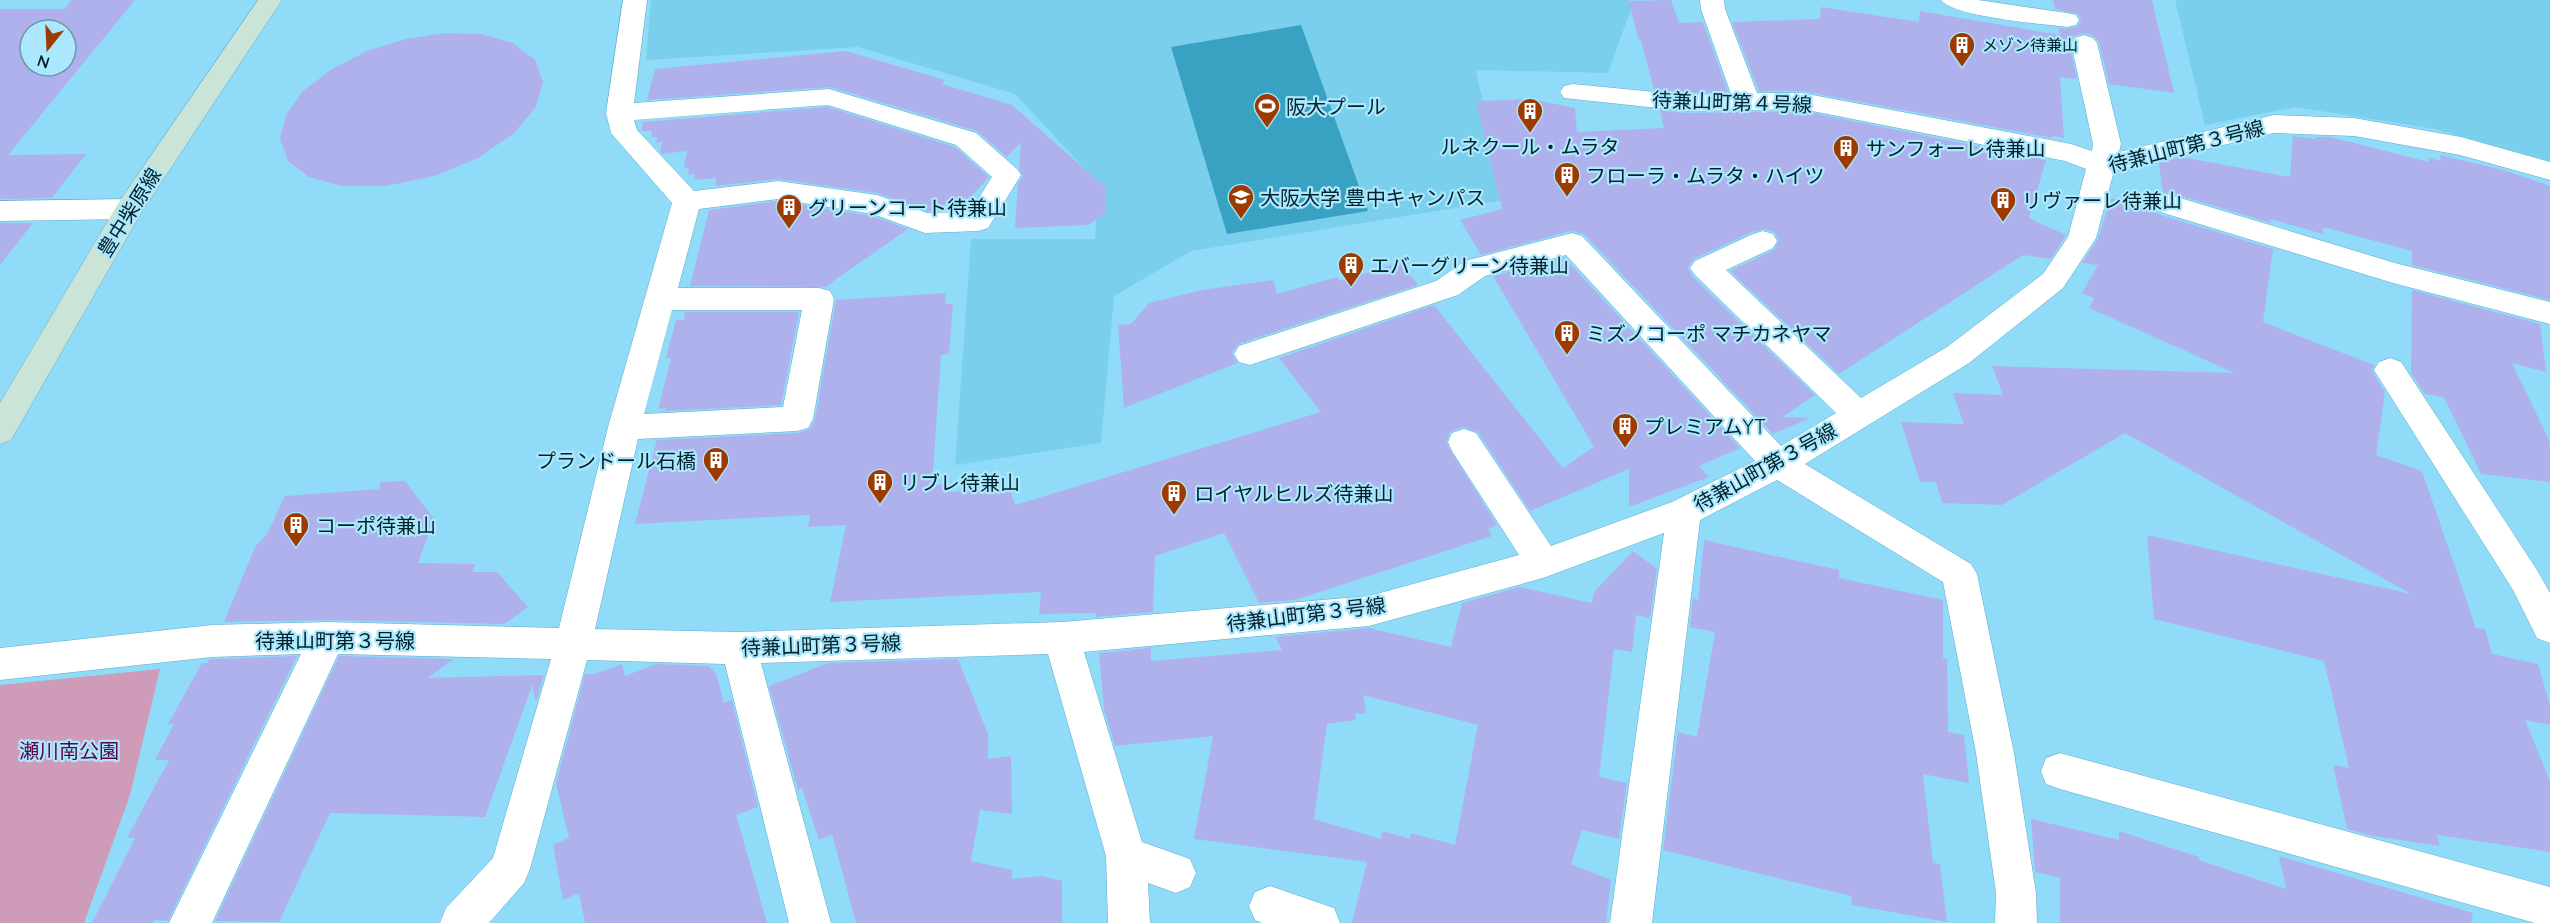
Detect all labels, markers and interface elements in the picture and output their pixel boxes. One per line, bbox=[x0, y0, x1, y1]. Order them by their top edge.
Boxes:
north arrow bbox=[18, 18, 78, 78]
building icon: メゾン待兼山 bbox=[1947, 30, 1977, 68]
place label: メゾン待兼山 bbox=[1982, 35, 2078, 55]
text: N bbox=[35, 51, 52, 74]
street label: 待兼山町第４号線 bbox=[1652, 87, 1812, 117]
sports icon: 阪大プール bbox=[1252, 91, 1282, 129]
place label: 阪大プール bbox=[1286, 94, 1386, 119]
building icon: ルネクール・ムラタ bbox=[1515, 96, 1545, 134]
street label: 待兼山町第３号線 bbox=[2105, 115, 2267, 177]
building icon: サンフォーレ待兼山 bbox=[1831, 133, 1861, 171]
place label: ルネクール・ムラタ bbox=[1441, 134, 1620, 159]
place label: サンフォーレ待兼山 bbox=[1866, 136, 2045, 161]
building icon: フローラ・ムラタ・ハイツ bbox=[1552, 160, 1582, 198]
street label: 豊中柴原線 bbox=[92, 163, 166, 261]
place label: フローラ・ムラタ・ハイツ bbox=[1586, 163, 1825, 188]
school or university icon: 大阪大学 豊中キャンパス bbox=[1226, 182, 1256, 220]
place label: 大阪大学 豊中キャンパス bbox=[1260, 185, 1485, 210]
building icon: リヴァーレ待兼山 bbox=[1988, 185, 2018, 223]
place label: リヴァーレ待兼山 bbox=[2022, 188, 2182, 213]
building icon: グリーンコート待兼山 bbox=[774, 192, 804, 230]
place label: グリーンコート待兼山 bbox=[808, 195, 1007, 220]
building icon: エバーグリーン待兼山 bbox=[1336, 250, 1366, 288]
place label: エバーグリーン待兼山 bbox=[1370, 253, 1569, 278]
building icon: ミズノコーポ マチカネヤマ bbox=[1552, 318, 1582, 356]
place label: ミズノコーポ マチカネヤマ bbox=[1586, 321, 1831, 346]
building icon: プレミアムYT bbox=[1610, 411, 1640, 449]
place label: プレミアムYT bbox=[1644, 414, 1766, 439]
street label: 待兼山町第３号線 bbox=[1689, 417, 1841, 517]
building icon: プランドール石橋 bbox=[701, 445, 731, 483]
place label: プランドール石橋 bbox=[536, 448, 696, 473]
building icon: リブレ待兼山 bbox=[865, 467, 895, 505]
place label: リブレ待兼山 bbox=[900, 470, 1020, 495]
building icon: ロイヤルヒルズ待兼山 bbox=[1159, 478, 1189, 516]
place label: ロイヤルヒルズ待兼山 bbox=[1194, 481, 1393, 506]
building icon: コーポ待兼山 bbox=[281, 510, 311, 548]
place label: コーポ待兼山 bbox=[316, 513, 436, 538]
street label: 待兼山町第３号線 bbox=[1225, 592, 1387, 636]
street label: 待兼山町第３号線 bbox=[255, 628, 415, 653]
street label: 待兼山町第３号線 bbox=[741, 630, 901, 660]
park label: 瀬川南公園 bbox=[19, 738, 119, 763]

